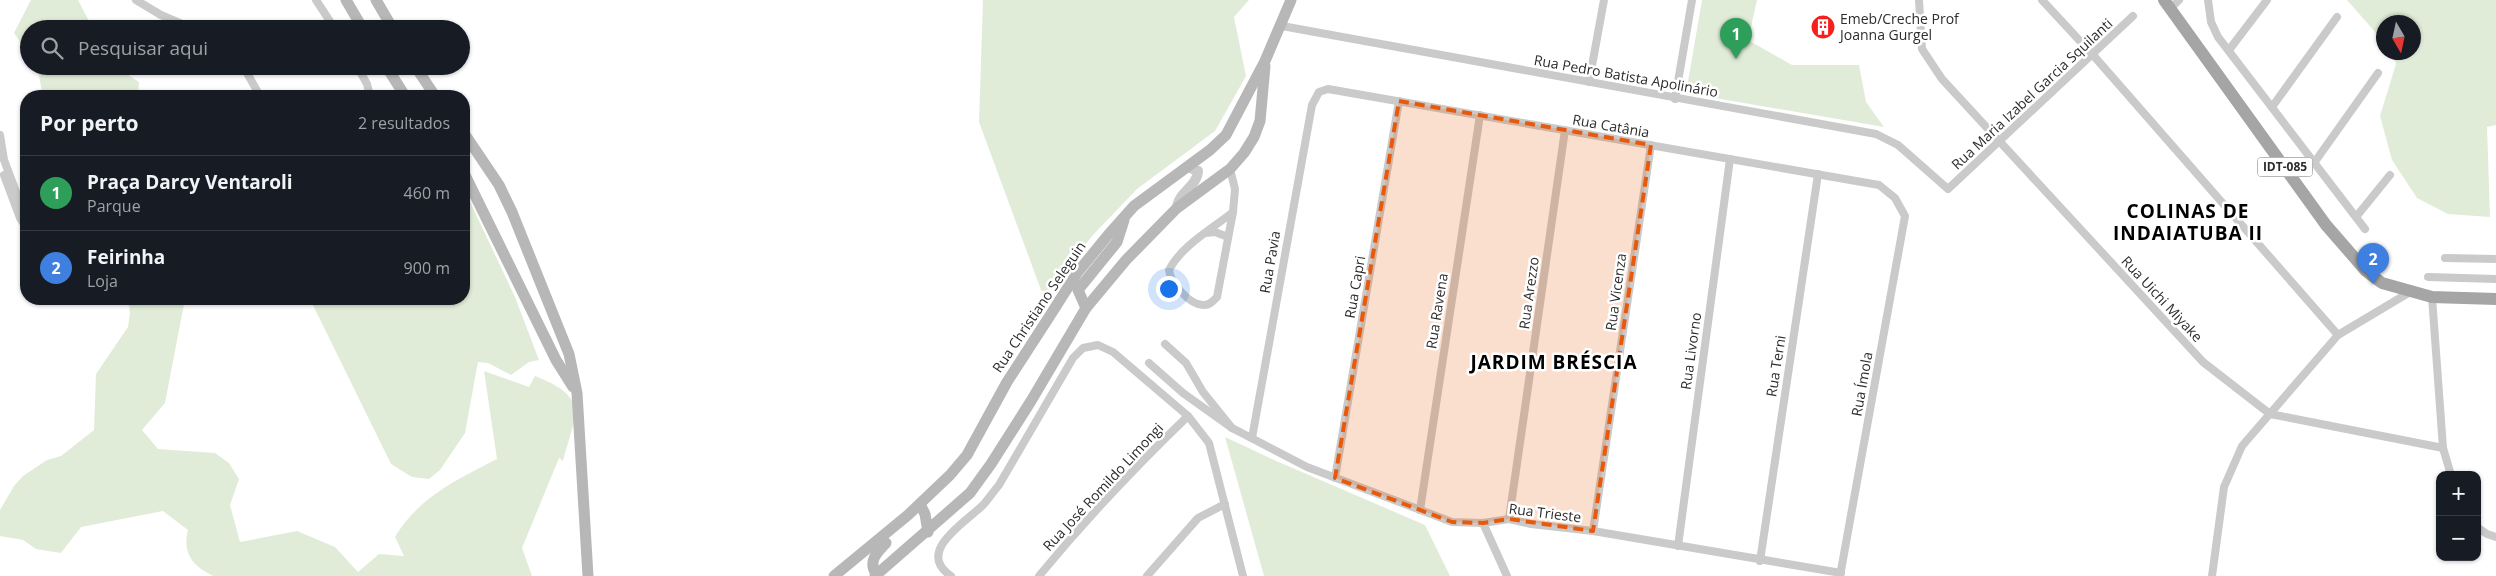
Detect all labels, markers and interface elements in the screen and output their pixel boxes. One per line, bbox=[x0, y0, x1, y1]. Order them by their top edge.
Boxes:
place label: Emeb/Creche Prof Joanna Gurgel bbox=[1838, 9, 1960, 44]
building icon: Emeb/Creche Prof Joanna Gurgel bbox=[1810, 14, 1836, 40]
street label: Rua Maria Izabel Garcia Squilanti bbox=[1947, 14, 2116, 173]
north arrow bbox=[2376, 15, 2421, 60]
pin: 1 bbox=[1720, 18, 1752, 59]
search box bbox=[20, 20, 470, 75]
icon: search bbox=[38, 34, 66, 62]
text: Pesquisar aqui bbox=[78, 35, 208, 61]
street label: Rua Pedro Batista Apolinário bbox=[1533, 50, 1720, 101]
text: Por perto bbox=[40, 109, 139, 137]
street label: Rua Catânia bbox=[1571, 109, 1651, 142]
text: 2 resultados bbox=[358, 112, 450, 134]
road number: IDT-085 bbox=[2258, 158, 2312, 176]
text: Praça Darcy Ventaroli bbox=[87, 169, 293, 195]
text: 1 bbox=[51, 182, 61, 204]
text: 460 m bbox=[404, 182, 450, 204]
text: Parque bbox=[87, 195, 141, 217]
district label: COLINAS DE INDAIATUBA II bbox=[2113, 198, 2263, 246]
street label: Rua Pavia bbox=[1255, 229, 1284, 295]
street label: Rua Christiano Seleguin bbox=[988, 238, 1090, 376]
pin: 2 bbox=[2357, 243, 2389, 284]
text: Feirinha bbox=[87, 244, 165, 270]
street label: Rua Vicenza bbox=[1601, 252, 1630, 332]
street label: Rua Uichi Miyake bbox=[2118, 252, 2207, 346]
street label: Rua Capri bbox=[1340, 254, 1369, 320]
street label: Rua Arezzo bbox=[1514, 256, 1543, 330]
text: 2 bbox=[51, 257, 61, 279]
text: 900 m bbox=[404, 257, 450, 279]
text: Loja bbox=[87, 270, 118, 292]
street label: Rua Ravena bbox=[1421, 272, 1452, 350]
your location bbox=[1156, 276, 1182, 302]
street label: Rua Livorno bbox=[1676, 311, 1705, 391]
street label: Rua Terni bbox=[1761, 334, 1790, 398]
district label: JARDIM BRÉSCIA bbox=[1468, 349, 1638, 375]
street label: Rua Ímola bbox=[1846, 350, 1877, 418]
street label: Rua José Romildo Limongi bbox=[1038, 419, 1167, 555]
map controls bbox=[2436, 471, 2481, 561]
button: + bbox=[2436, 471, 2481, 516]
street label: Rua Trieste bbox=[1508, 499, 1583, 526]
button: − bbox=[2436, 516, 2481, 561]

